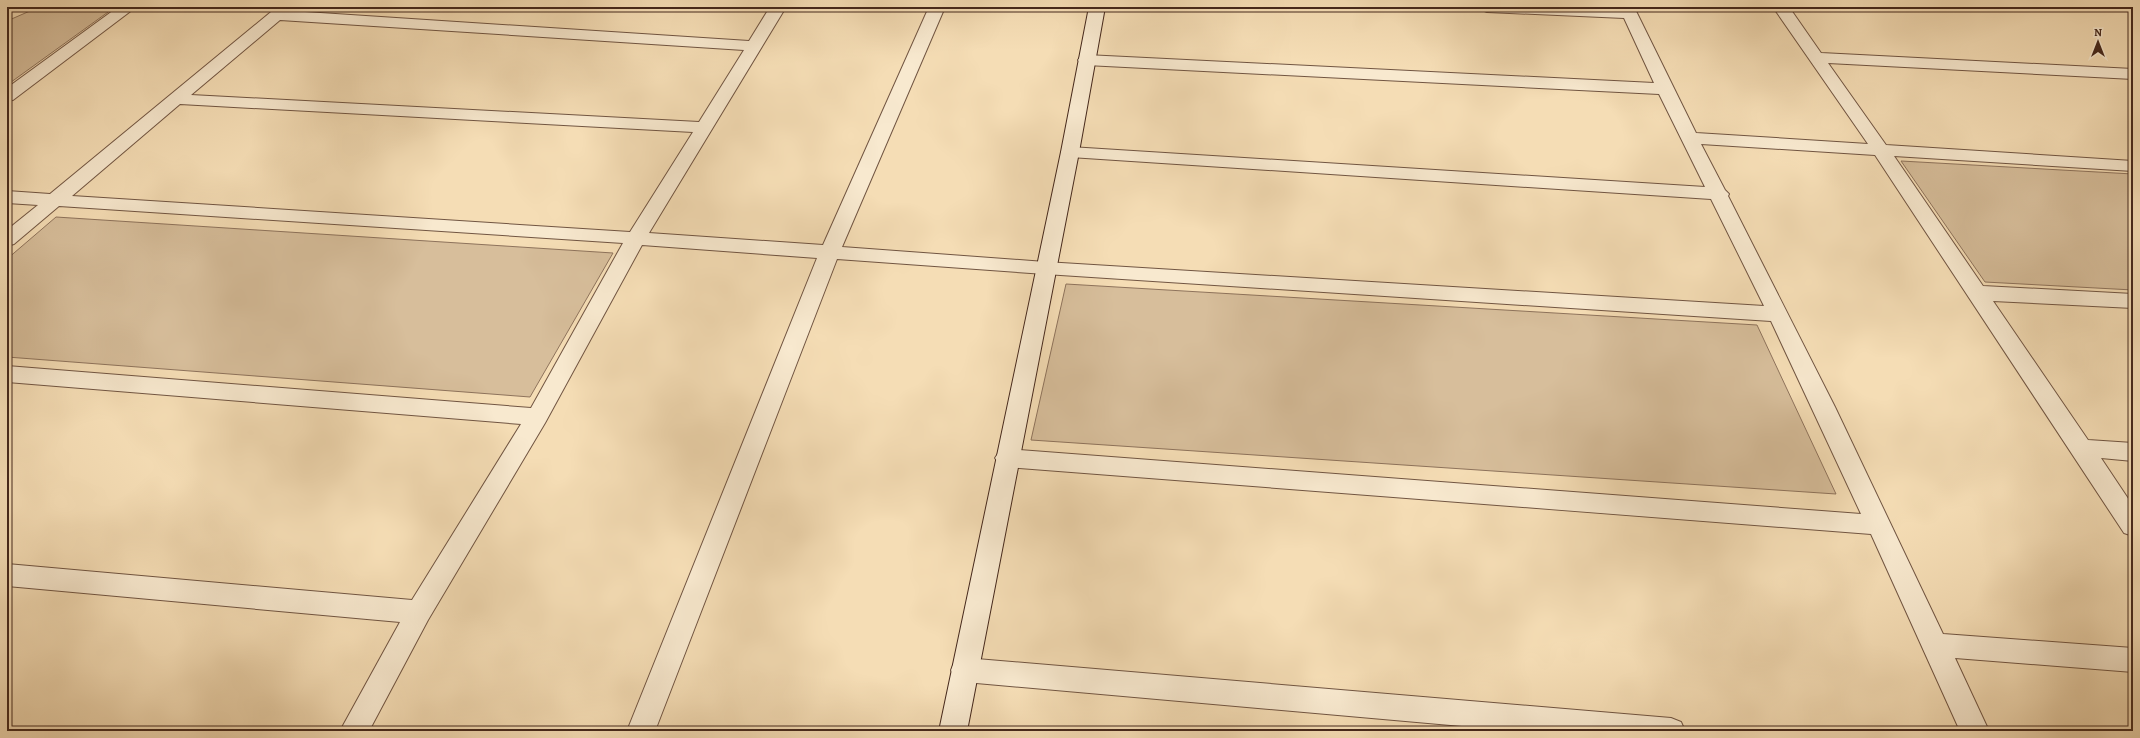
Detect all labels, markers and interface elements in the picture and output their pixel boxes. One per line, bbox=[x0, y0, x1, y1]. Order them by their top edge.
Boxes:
north arrow bbox=[2078, 22, 2118, 62]
text: N bbox=[2094, 25, 2102, 40]

